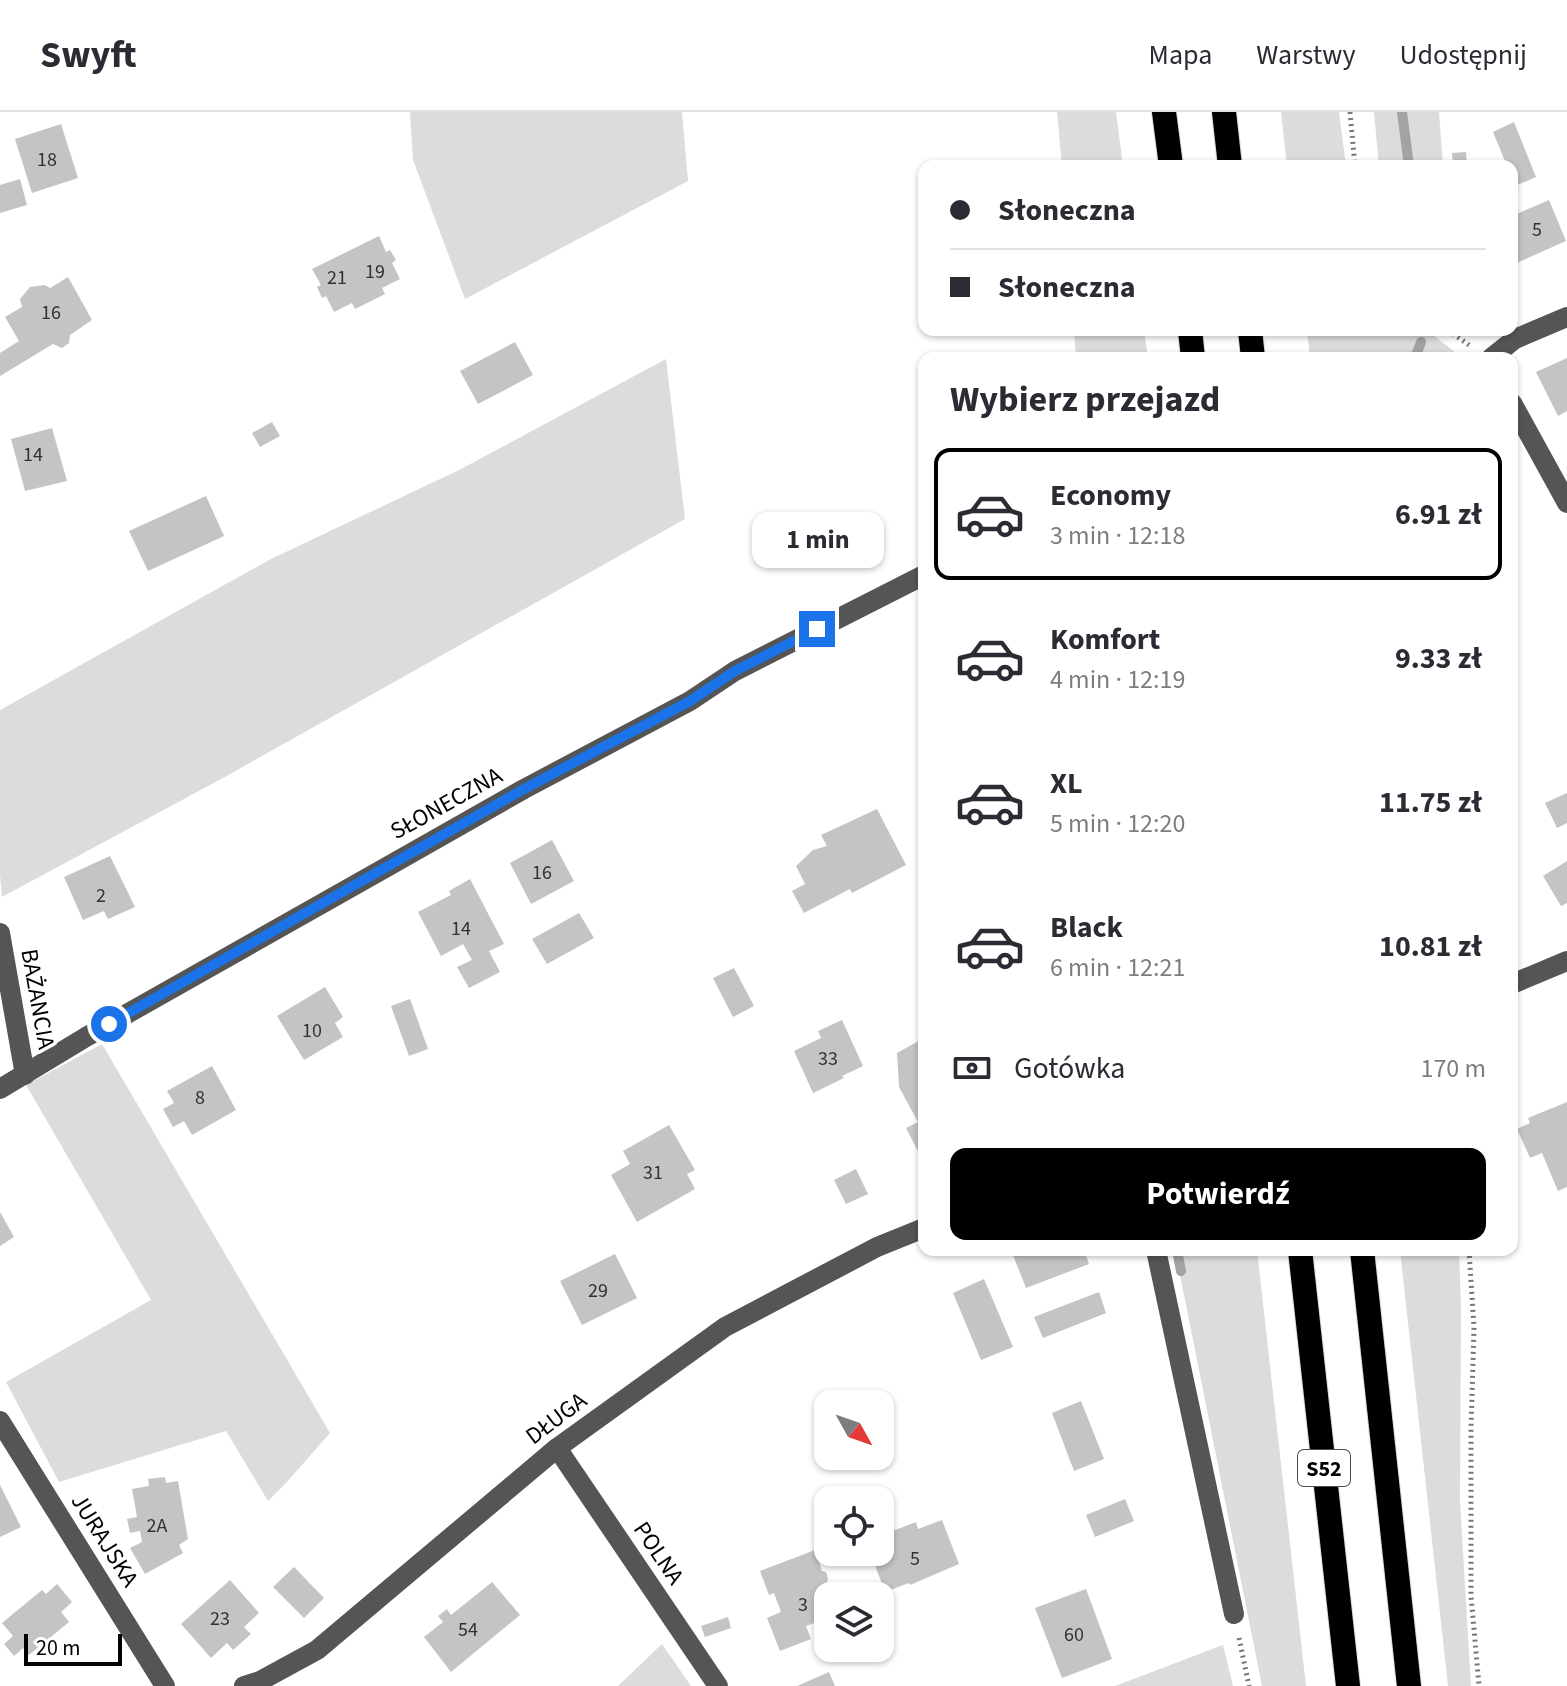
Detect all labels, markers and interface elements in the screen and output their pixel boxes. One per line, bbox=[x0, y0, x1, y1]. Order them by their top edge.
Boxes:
text: Swyft bbox=[40, 28, 137, 82]
text: Mapa bbox=[1149, 35, 1212, 75]
text: Warstwy bbox=[1256, 35, 1355, 75]
text: Udostępnij bbox=[1399, 35, 1527, 75]
house number: 18 bbox=[37, 146, 57, 174]
text: Słoneczna bbox=[998, 189, 1136, 232]
house number: 5 bbox=[1532, 216, 1542, 244]
house number: 19 bbox=[365, 258, 385, 286]
house number: 21 bbox=[327, 264, 347, 292]
text: Słoneczna bbox=[998, 266, 1136, 309]
house number: 16 bbox=[41, 299, 61, 327]
text: Wybierz przejazd bbox=[950, 374, 1220, 425]
house number: 14 bbox=[23, 441, 43, 469]
text: Economy bbox=[1050, 474, 1171, 517]
icon: car bbox=[954, 478, 1026, 550]
text: 6.91 zł bbox=[1395, 493, 1482, 536]
callout: 1 min bbox=[751, 513, 883, 569]
text: 3 min · 12:18 bbox=[1050, 517, 1185, 554]
text: 1 min bbox=[786, 521, 850, 558]
route end bbox=[799, 611, 835, 647]
text: Komfort bbox=[1050, 618, 1160, 661]
icon: car bbox=[954, 622, 1026, 694]
text: 9.33 zł bbox=[1395, 637, 1482, 680]
text: 4 min · 12:19 bbox=[1050, 661, 1185, 698]
street label: SŁONECZNA bbox=[384, 758, 509, 849]
text: XL bbox=[1050, 762, 1083, 805]
icon: car bbox=[954, 766, 1026, 838]
text: 11.75 zł bbox=[1379, 781, 1482, 824]
text: 5 min · 12:20 bbox=[1050, 805, 1185, 842]
house number: 16 bbox=[532, 859, 552, 887]
house number: 2 bbox=[96, 882, 106, 910]
text: Black bbox=[1050, 906, 1123, 949]
icon: car bbox=[954, 910, 1026, 982]
house number: 14 bbox=[451, 915, 471, 943]
text: 10.81 zł bbox=[1379, 925, 1482, 968]
street label: BAŻANCIA bbox=[11, 946, 64, 1052]
text: 6 min · 12:21 bbox=[1050, 949, 1185, 986]
route start bbox=[91, 1006, 127, 1042]
house number: 10 bbox=[302, 1017, 322, 1045]
house number: 33 bbox=[818, 1045, 838, 1073]
icon: cash bbox=[950, 1046, 994, 1090]
text: Gotówka bbox=[1014, 1047, 1125, 1090]
text: 170 m bbox=[1420, 1050, 1486, 1087]
house number: 8 bbox=[195, 1084, 205, 1112]
button: Potwierdź bbox=[950, 1148, 1486, 1240]
house number: 31 bbox=[643, 1159, 663, 1187]
house number: 29 bbox=[588, 1277, 608, 1305]
street label: DŁUGA bbox=[518, 1384, 595, 1453]
north arrow bbox=[814, 1390, 894, 1470]
map controls bbox=[814, 1390, 894, 1662]
road number: S52 bbox=[1298, 1450, 1350, 1486]
button: locate bbox=[814, 1486, 894, 1566]
street label: JURAJSKA bbox=[62, 1487, 147, 1594]
house number: 2A bbox=[147, 1512, 168, 1540]
street label: POLNA bbox=[625, 1515, 693, 1592]
house number: 5 bbox=[910, 1545, 920, 1573]
button: layers bbox=[814, 1582, 894, 1662]
house number: 3 bbox=[798, 1591, 808, 1619]
house number: 23 bbox=[210, 1605, 230, 1633]
house number: 54 bbox=[458, 1616, 478, 1644]
house number: 60 bbox=[1064, 1621, 1084, 1649]
scale bar bbox=[24, 1630, 122, 1666]
text: 20 m bbox=[36, 1632, 81, 1664]

